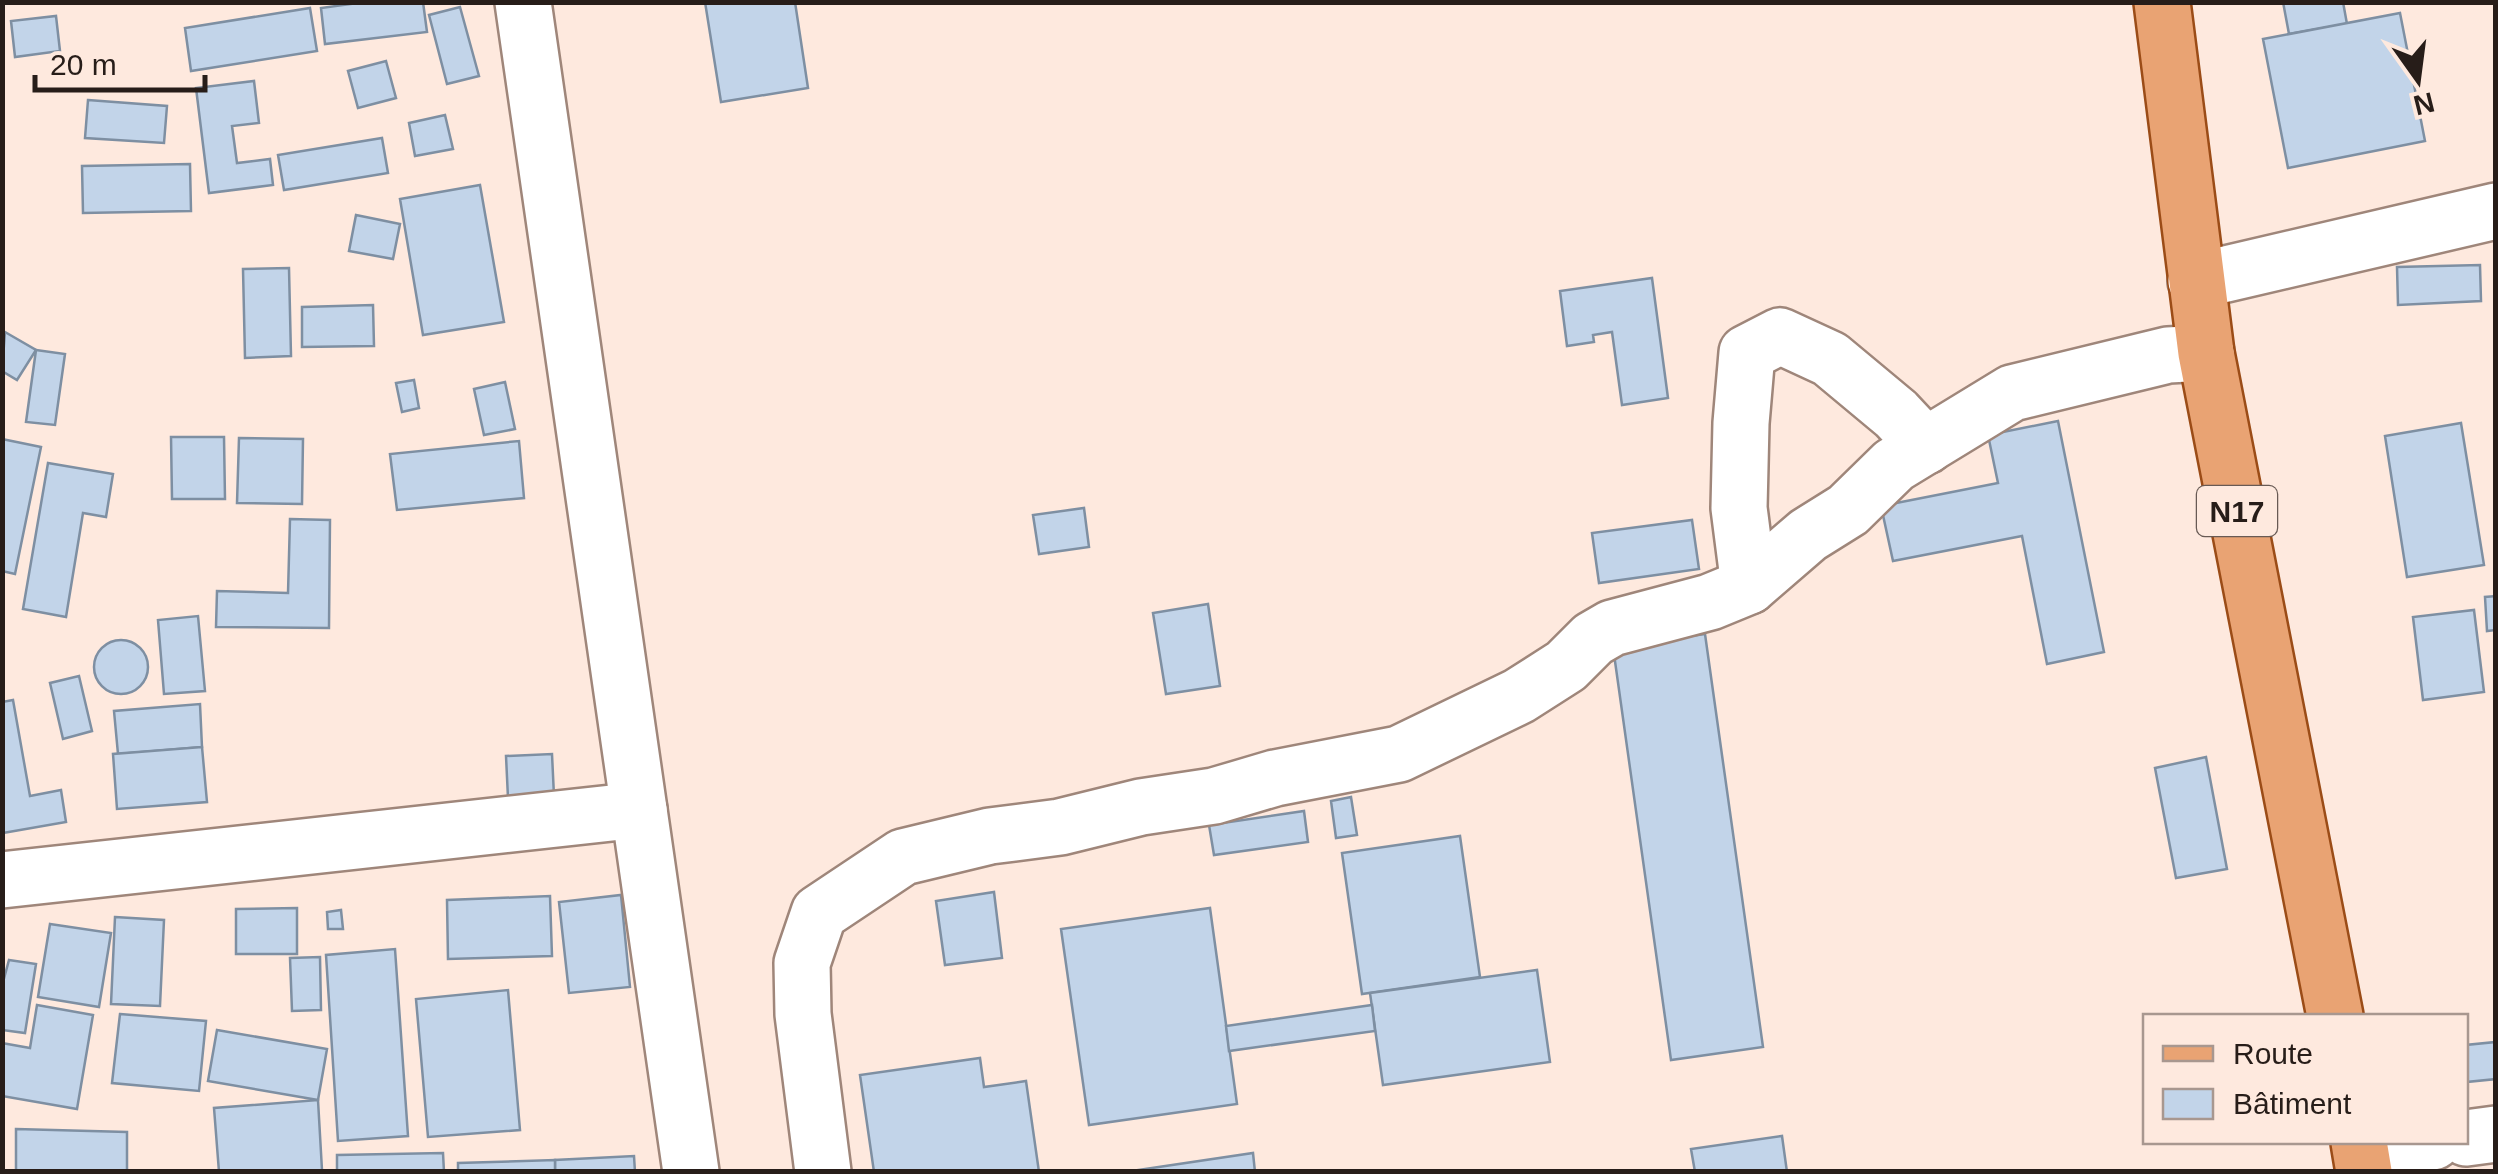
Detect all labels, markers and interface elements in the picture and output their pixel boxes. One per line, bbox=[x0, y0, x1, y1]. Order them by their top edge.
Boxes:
scale bar bbox=[35, 30, 205, 92]
north arrow bbox=[2368, 30, 2468, 130]
text: 20 m bbox=[50, 48, 117, 81]
text: N bbox=[2410, 86, 2437, 121]
road number: N17 bbox=[2197, 486, 2277, 536]
legend bbox=[2143, 1014, 2468, 1144]
text: Route bbox=[2233, 1037, 2313, 1070]
text: Bâtiment bbox=[2233, 1087, 2352, 1120]

